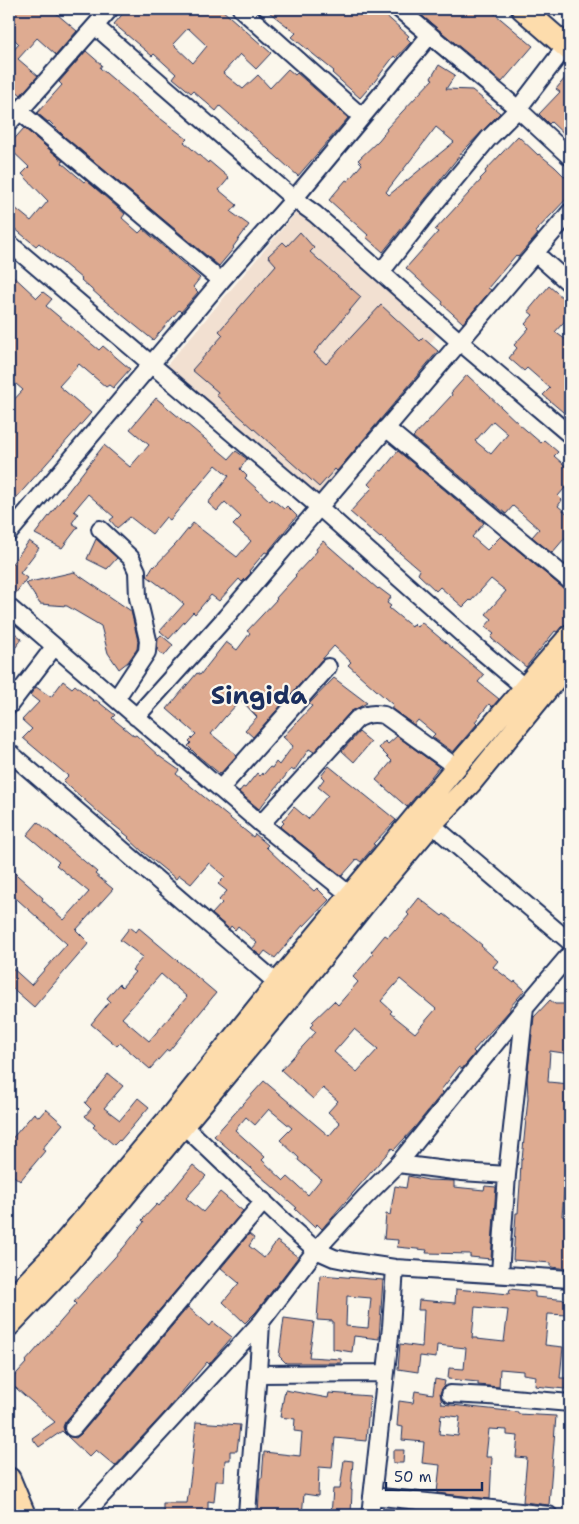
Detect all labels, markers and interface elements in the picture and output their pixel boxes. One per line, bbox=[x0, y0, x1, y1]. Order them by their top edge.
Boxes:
district label: Singida bbox=[211, 678, 307, 712]
scale bar bbox=[386, 1459, 483, 1491]
text: 50 m bbox=[394, 1467, 432, 1487]

